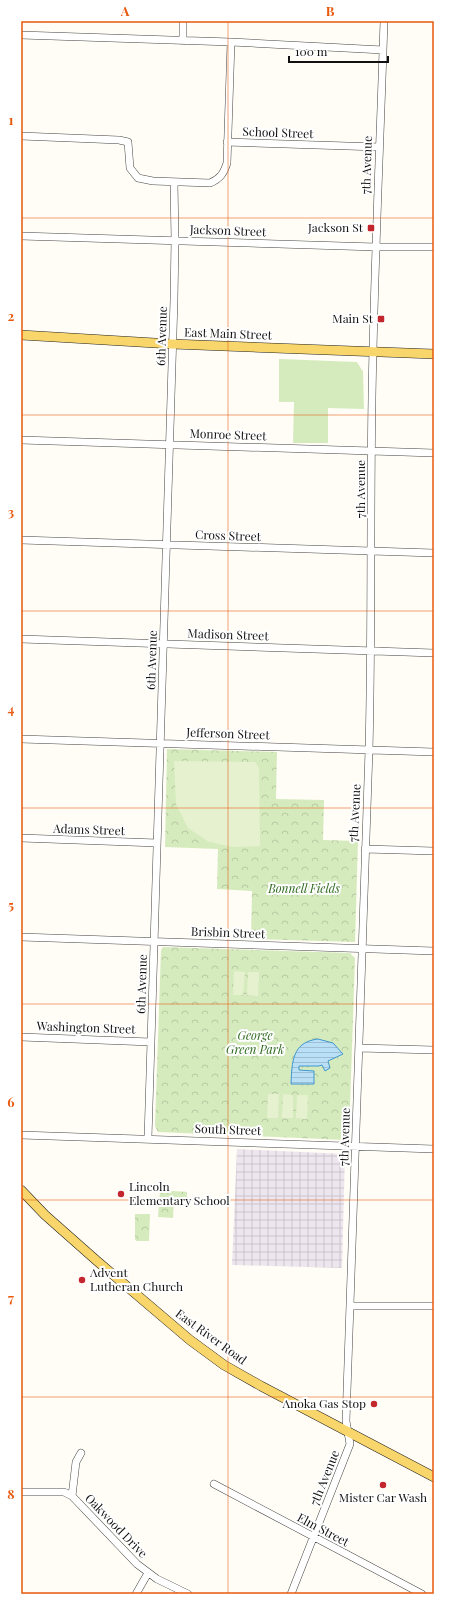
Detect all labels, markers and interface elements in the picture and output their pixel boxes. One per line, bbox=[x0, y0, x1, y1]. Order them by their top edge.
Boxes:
text: A bbox=[120, 2, 130, 19]
text: B bbox=[326, 2, 335, 19]
scale bar bbox=[289, 38, 388, 64]
text: 100 m bbox=[295, 43, 328, 59]
text: 1 bbox=[9, 111, 14, 128]
street label: School Street bbox=[242, 123, 315, 141]
street label: 7th Avenue bbox=[357, 136, 375, 194]
place label: Jackson St bbox=[307, 219, 364, 235]
street label: Jackson Street bbox=[189, 221, 267, 239]
marker: Jackson St bbox=[366, 223, 376, 233]
street label: 6th Avenue bbox=[152, 306, 170, 366]
text: 2 bbox=[8, 307, 15, 324]
place label: Main St bbox=[332, 310, 374, 326]
marker: Main St bbox=[376, 314, 386, 324]
street label: East Main Street bbox=[184, 323, 273, 343]
street label: Monroe Street bbox=[189, 425, 268, 443]
street label: 7th Avenue bbox=[352, 460, 368, 518]
text: 3 bbox=[8, 503, 14, 520]
street label: Cross Street bbox=[195, 526, 262, 544]
street label: Madison Street bbox=[187, 625, 270, 643]
street label: 6th Avenue bbox=[142, 630, 160, 690]
text: 4 bbox=[8, 700, 15, 717]
street label: Jefferson Street bbox=[185, 724, 271, 742]
street label: 7th Avenue bbox=[344, 783, 364, 843]
street label: Adams Street bbox=[52, 820, 126, 838]
park label: Bonnell Fields bbox=[267, 880, 340, 896]
text: 5 bbox=[8, 896, 14, 913]
street label: Brisbin Street bbox=[191, 923, 266, 941]
street label: 6th Avenue bbox=[132, 954, 150, 1014]
street label: Washington Street bbox=[35, 1017, 136, 1037]
park label: George Green Park bbox=[226, 1027, 284, 1057]
text: 6 bbox=[7, 1093, 15, 1110]
street label: 7th Avenue bbox=[335, 1108, 353, 1166]
street label: South Street bbox=[195, 1120, 262, 1138]
place label: Lincoln Elementary School bbox=[129, 1178, 230, 1208]
marker: Lincoln Elementary School bbox=[116, 1189, 126, 1199]
place label: Advent Lutheran Church bbox=[89, 1264, 183, 1294]
marker: Advent Lutheran Church bbox=[77, 1275, 87, 1285]
text: 7 bbox=[8, 1289, 14, 1306]
street label: East River Road bbox=[173, 1305, 250, 1367]
place label: Anoka Gas Stop bbox=[282, 1395, 366, 1411]
marker: Anoka Gas Stop bbox=[369, 1399, 379, 1409]
street label: 7th Avenue bbox=[306, 1448, 342, 1508]
marker: Mister Car Wash bbox=[378, 1480, 388, 1490]
text: 8 bbox=[7, 1485, 15, 1502]
place label: Mister Car Wash bbox=[339, 1489, 427, 1505]
street label: Oakwood Drive bbox=[82, 1490, 151, 1561]
street label: Elm Street bbox=[295, 1509, 353, 1550]

